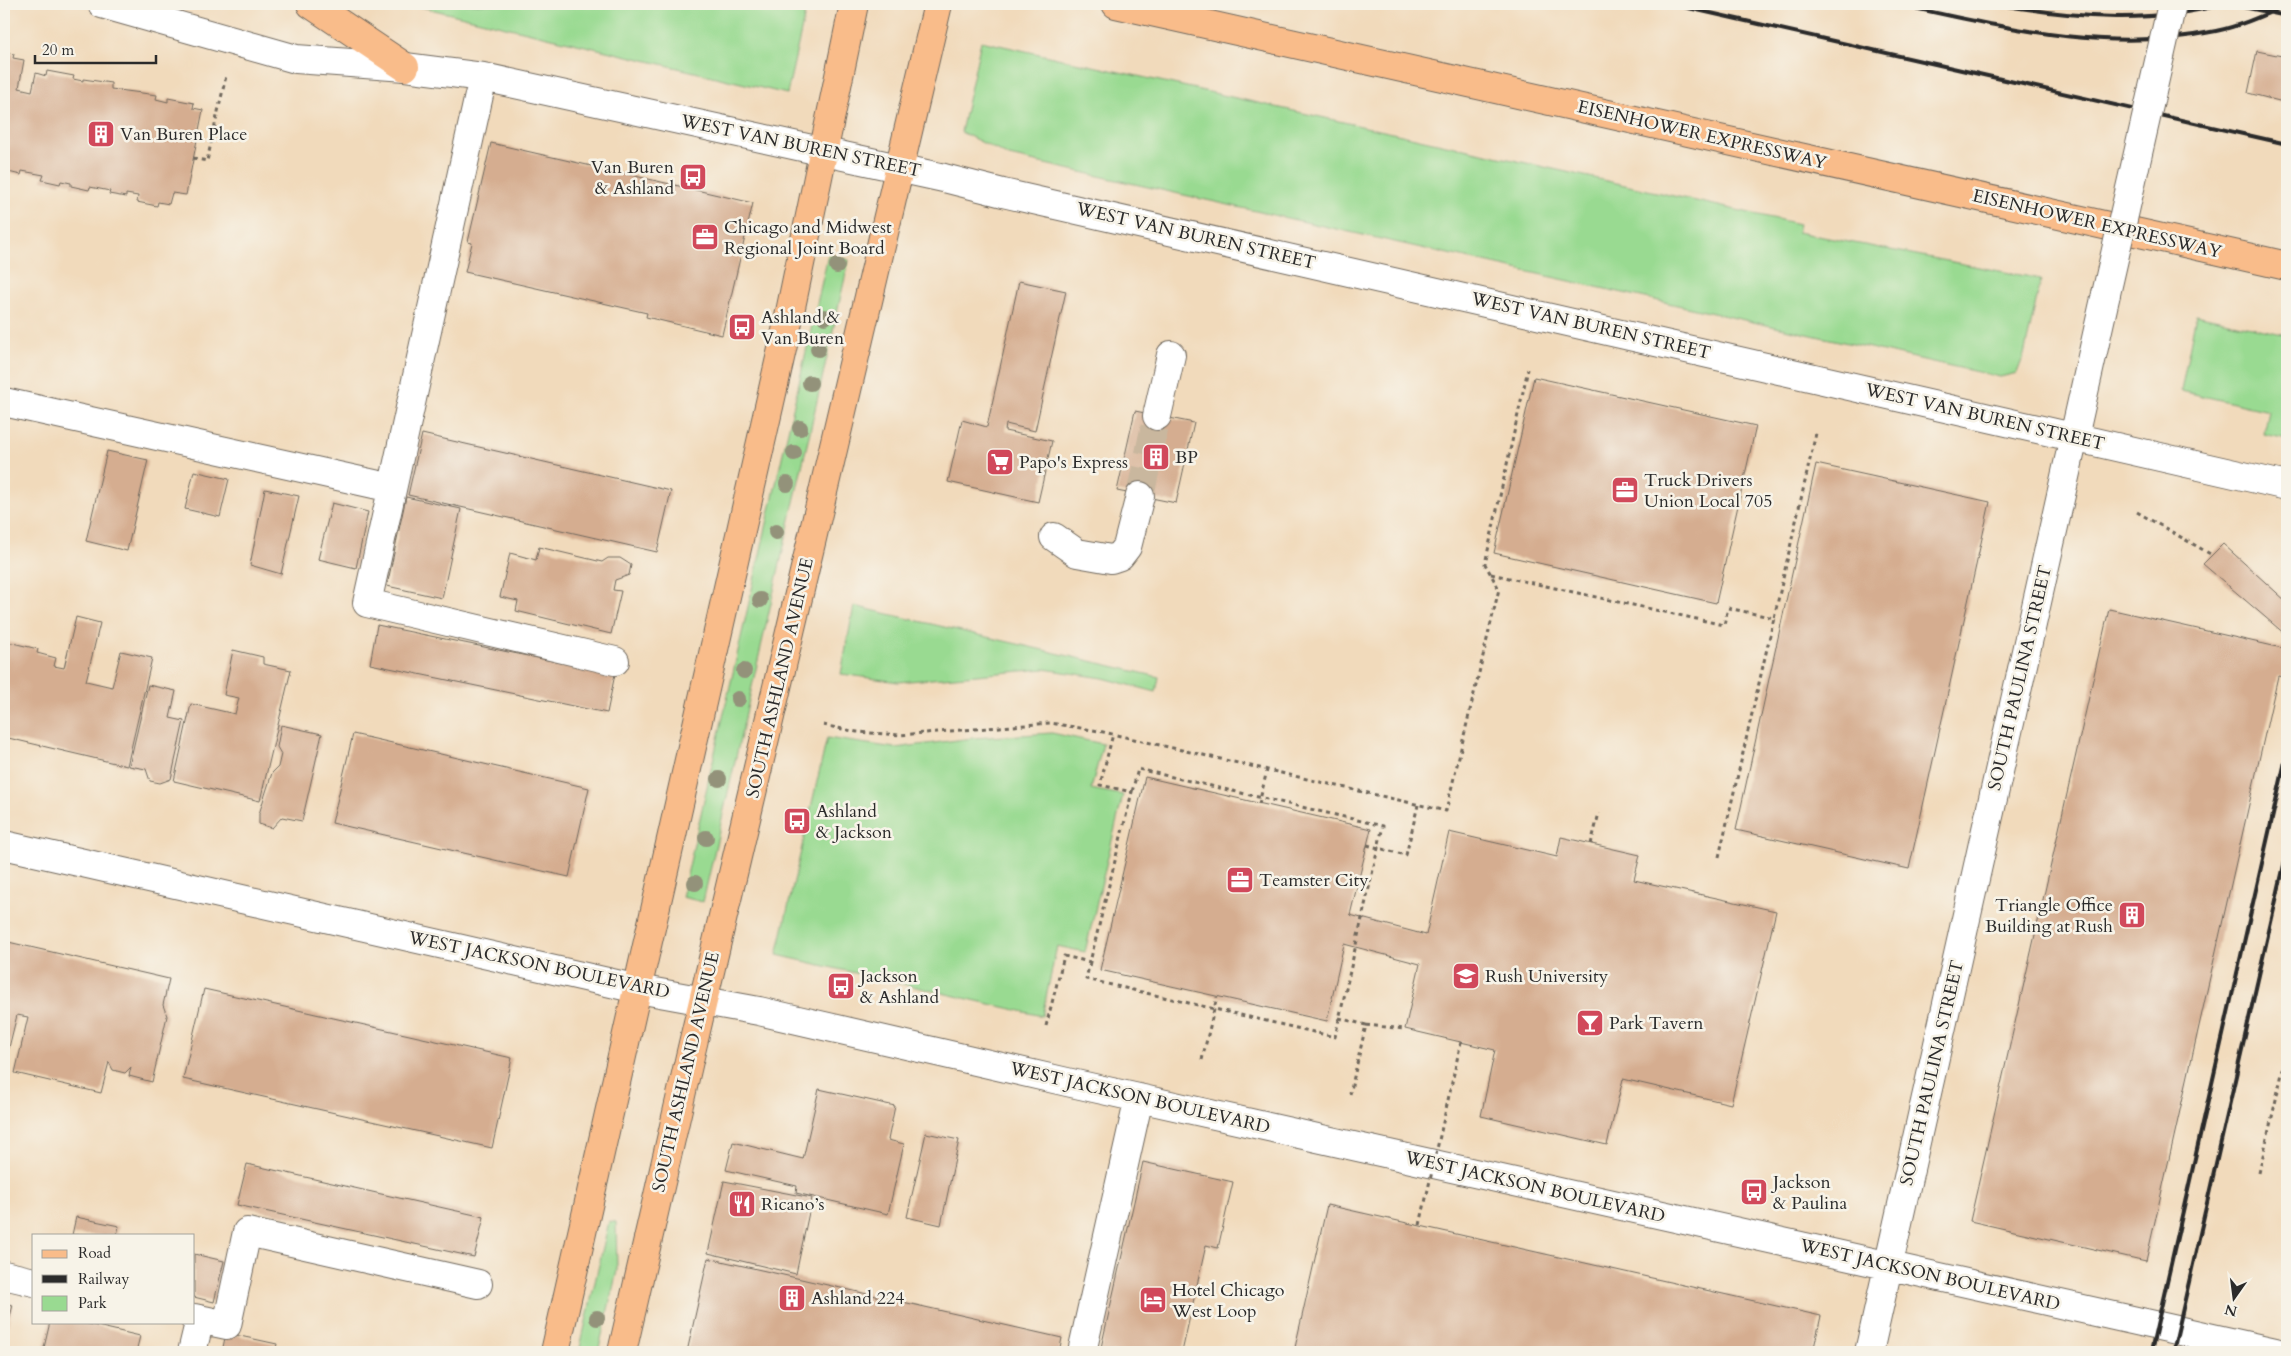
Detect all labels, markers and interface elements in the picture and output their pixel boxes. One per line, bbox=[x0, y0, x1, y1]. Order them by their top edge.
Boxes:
scale bar bbox=[35, 32, 156, 64]
text: 20 m bbox=[42, 40, 74, 60]
street label: EISENHOWER EXPRESSWAY bbox=[1575, 94, 1830, 176]
street label: WEST VAN BUREN STREET bbox=[678, 108, 923, 184]
building icon: Van Buren Place bbox=[86, 119, 116, 149]
place label: Van Buren Place bbox=[120, 122, 247, 147]
place label: Van Buren & Ashland bbox=[591, 155, 675, 201]
bus stop icon: Van Buren & Ashland bbox=[678, 162, 708, 192]
street label: EISENHOWER EXPRESSWAY bbox=[1970, 183, 2225, 265]
street label: WEST VAN BUREN STREET bbox=[1073, 196, 1318, 276]
place label: Chicago and Midwest Regional Joint Board bbox=[724, 215, 892, 261]
office icon: Chicago and Midwest Regional Joint Board bbox=[690, 222, 720, 252]
street label: WEST VAN BUREN STREET bbox=[1468, 286, 1713, 366]
place label: Ashland & Van Buren bbox=[761, 305, 845, 351]
bus stop icon: Ashland & Van Buren bbox=[727, 312, 757, 342]
street label: WEST VAN BUREN STREET bbox=[1862, 377, 2107, 457]
building icon: BP bbox=[1141, 442, 1171, 472]
place label: BP bbox=[1175, 445, 1198, 470]
supermarket icon: Papo's Express bbox=[985, 447, 1015, 477]
place label: Papo's Express bbox=[1019, 450, 1128, 475]
place label: Truck Drivers Union Local 705 bbox=[1644, 468, 1772, 514]
office icon: Truck Drivers Union Local 705 bbox=[1610, 475, 1640, 505]
street label: SOUTH ASHLAND AVENUE bbox=[740, 555, 820, 801]
street label: SOUTH PAULINA STREET bbox=[1982, 563, 2058, 793]
place label: Ashland & Jackson bbox=[816, 799, 893, 845]
bus stop icon: Ashland & Jackson bbox=[782, 806, 812, 836]
office icon: Teamster City bbox=[1225, 865, 1255, 895]
place label: Teamster City bbox=[1259, 868, 1369, 893]
place label: Triangle Office Building at Rush bbox=[1985, 893, 2113, 939]
building icon: Triangle Office Building at Rush bbox=[2117, 900, 2147, 930]
street label: WEST JACKSON BOULEVARD bbox=[405, 925, 672, 1005]
street label: SOUTH ASHLAND AVENUE bbox=[646, 949, 726, 1195]
street label: SOUTH PAULINA STREET bbox=[1894, 958, 1970, 1188]
school or university icon: Rush University bbox=[1451, 961, 1481, 991]
place label: Jackson & Ashland bbox=[857, 964, 940, 1010]
place label: Rush University bbox=[1485, 964, 1609, 989]
bus stop icon: Jackson & Ashland bbox=[826, 971, 856, 1001]
bar icon: Park Tavern bbox=[1575, 1008, 1605, 1038]
place label: Park Tavern bbox=[1609, 1011, 1704, 1036]
street label: WEST JACKSON BOULEVARD bbox=[1006, 1056, 1273, 1140]
street label: WEST JACKSON BOULEVARD bbox=[1401, 1145, 1668, 1229]
place label: Jackson & Paulina bbox=[1770, 1170, 1847, 1216]
bus stop icon: Jackson & Paulina bbox=[1739, 1177, 1769, 1207]
restaurant icon: Ricano’s bbox=[727, 1189, 757, 1219]
place label: Ricano’s bbox=[761, 1192, 824, 1217]
street label: WEST JACKSON BOULEVARD bbox=[1796, 1233, 2063, 1317]
legend bbox=[32, 1234, 195, 1324]
text: Road bbox=[78, 1243, 111, 1263]
text: Railway bbox=[78, 1269, 129, 1289]
north arrow bbox=[2208, 1274, 2258, 1324]
place label: Hotel Chicago West Loop bbox=[1171, 1278, 1285, 1324]
building icon: Ashland 224 bbox=[777, 1283, 807, 1313]
hotel icon: Hotel Chicago West Loop bbox=[1138, 1285, 1168, 1315]
place label: Ashland 224 bbox=[811, 1286, 904, 1311]
text: Park bbox=[78, 1293, 107, 1313]
text: N bbox=[2223, 1299, 2239, 1321]

